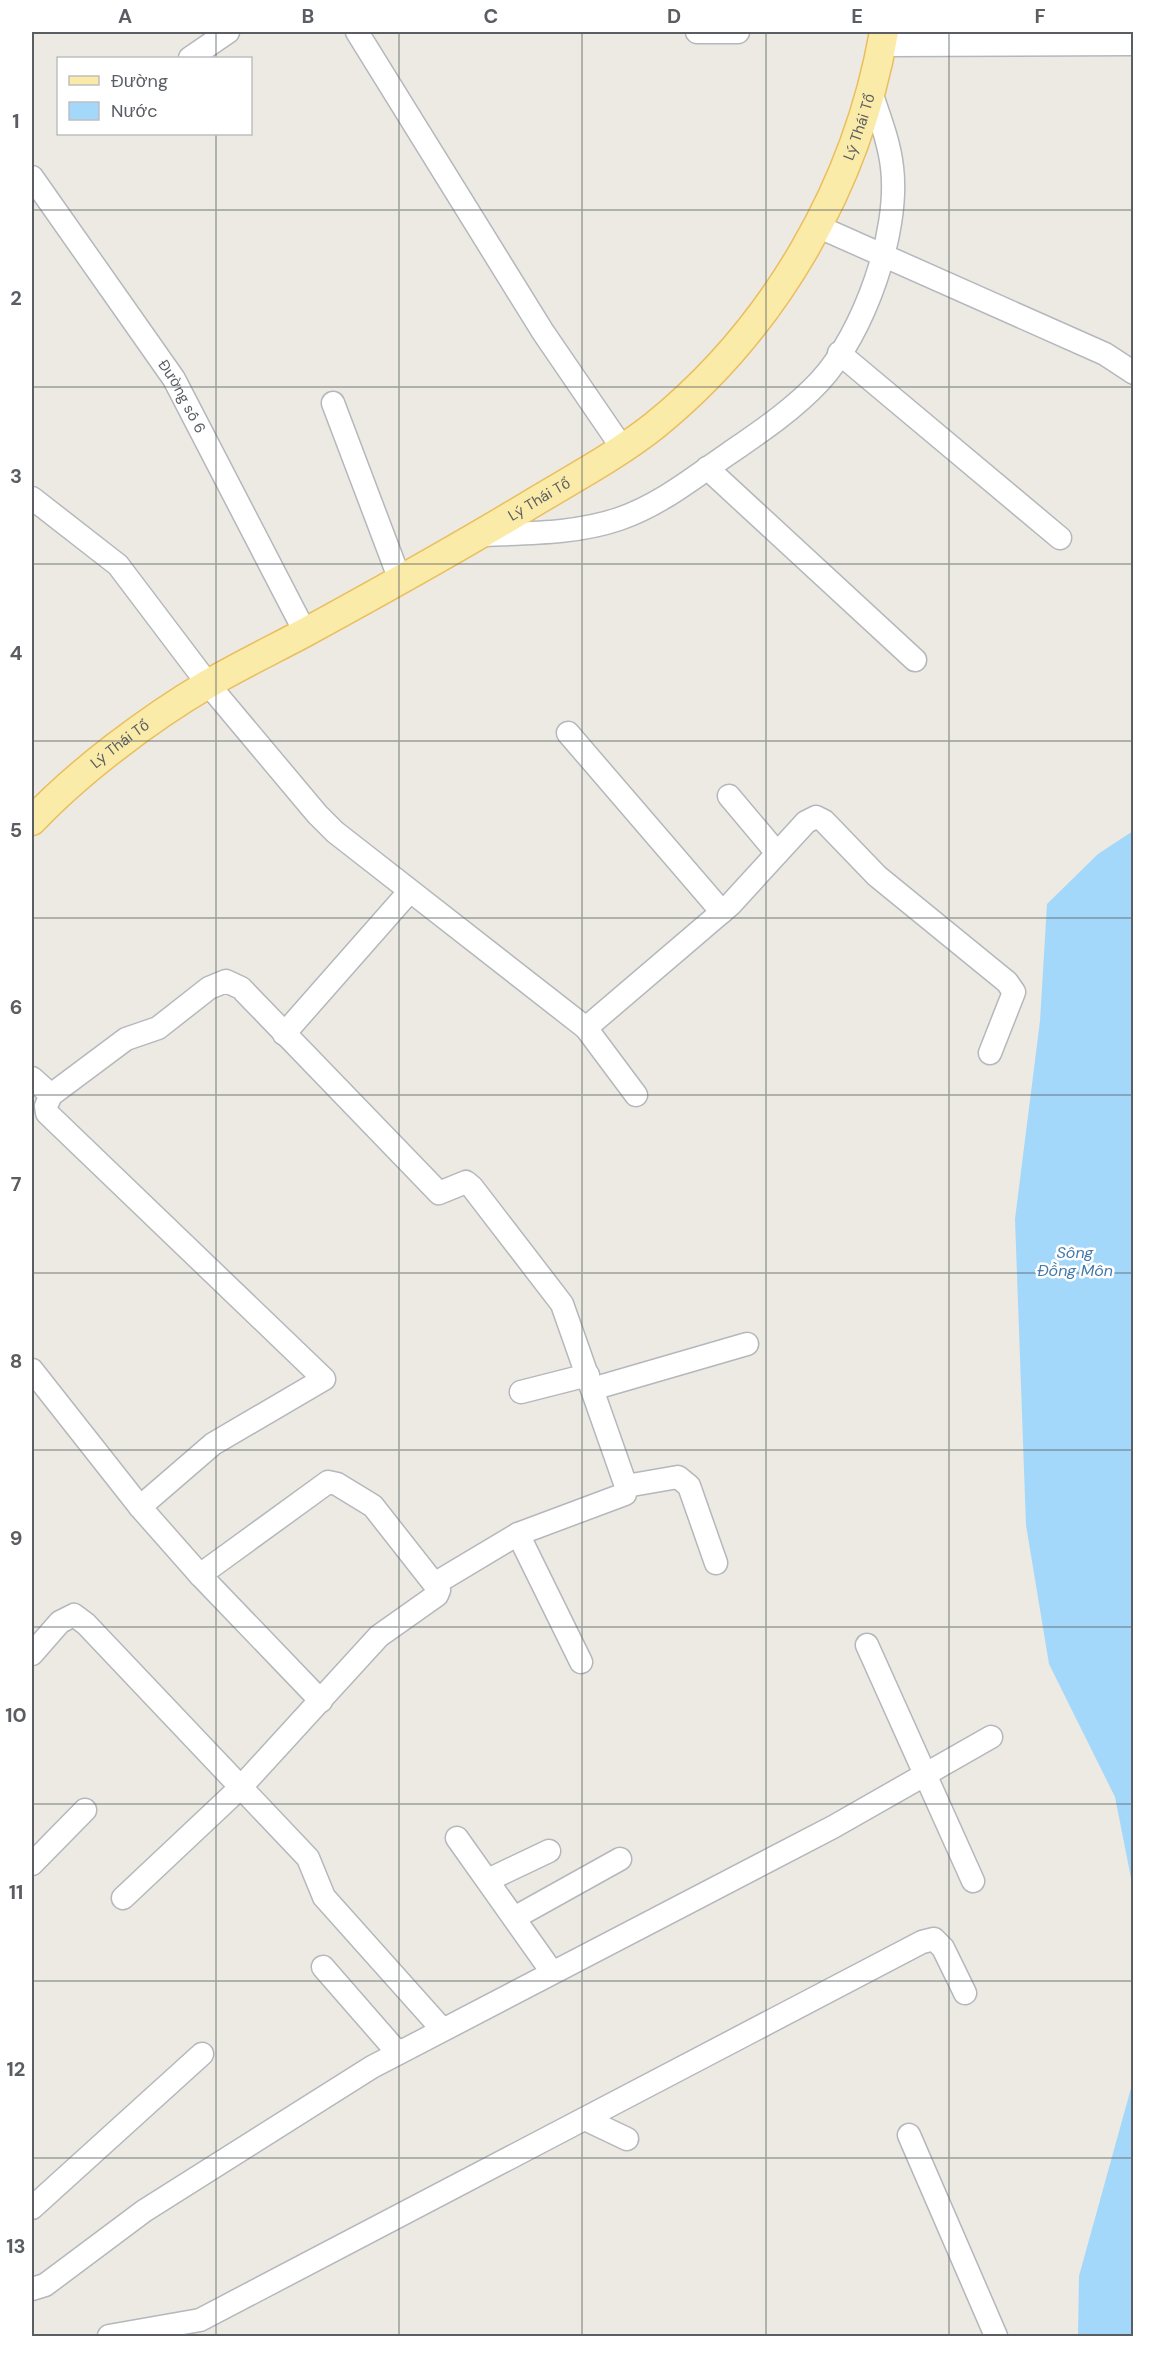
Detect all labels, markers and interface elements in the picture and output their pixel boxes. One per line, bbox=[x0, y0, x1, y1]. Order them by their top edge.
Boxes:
text: A bbox=[118, 3, 132, 29]
text: B bbox=[302, 3, 314, 29]
text: C bbox=[484, 3, 498, 29]
text: D bbox=[667, 3, 681, 29]
text: E bbox=[851, 3, 863, 29]
text: F bbox=[1034, 3, 1046, 29]
legend bbox=[57, 57, 252, 135]
text: Đường bbox=[111, 69, 168, 93]
street label: Lý Thái Tổ bbox=[839, 91, 880, 163]
text: Nước bbox=[111, 99, 158, 123]
text: 1 bbox=[12, 108, 20, 134]
text: 2 bbox=[10, 285, 22, 311]
street label: Đường số 6 bbox=[153, 356, 210, 437]
text: 3 bbox=[10, 463, 22, 489]
street label: Lý Thái Tổ bbox=[504, 473, 574, 525]
text: 4 bbox=[10, 640, 23, 666]
street label: Lý Thái Tổ bbox=[86, 715, 153, 773]
text: 5 bbox=[10, 817, 22, 843]
text: 6 bbox=[10, 994, 22, 1020]
text: 7 bbox=[11, 1171, 22, 1197]
water label: Sông Đồng Môn bbox=[1037, 1242, 1113, 1281]
text: 8 bbox=[10, 1348, 22, 1374]
text: 9 bbox=[10, 1525, 22, 1551]
text: 10 bbox=[5, 1702, 27, 1728]
text: 11 bbox=[9, 1879, 23, 1905]
text: 12 bbox=[7, 2056, 25, 2082]
text: 13 bbox=[6, 2233, 26, 2259]

